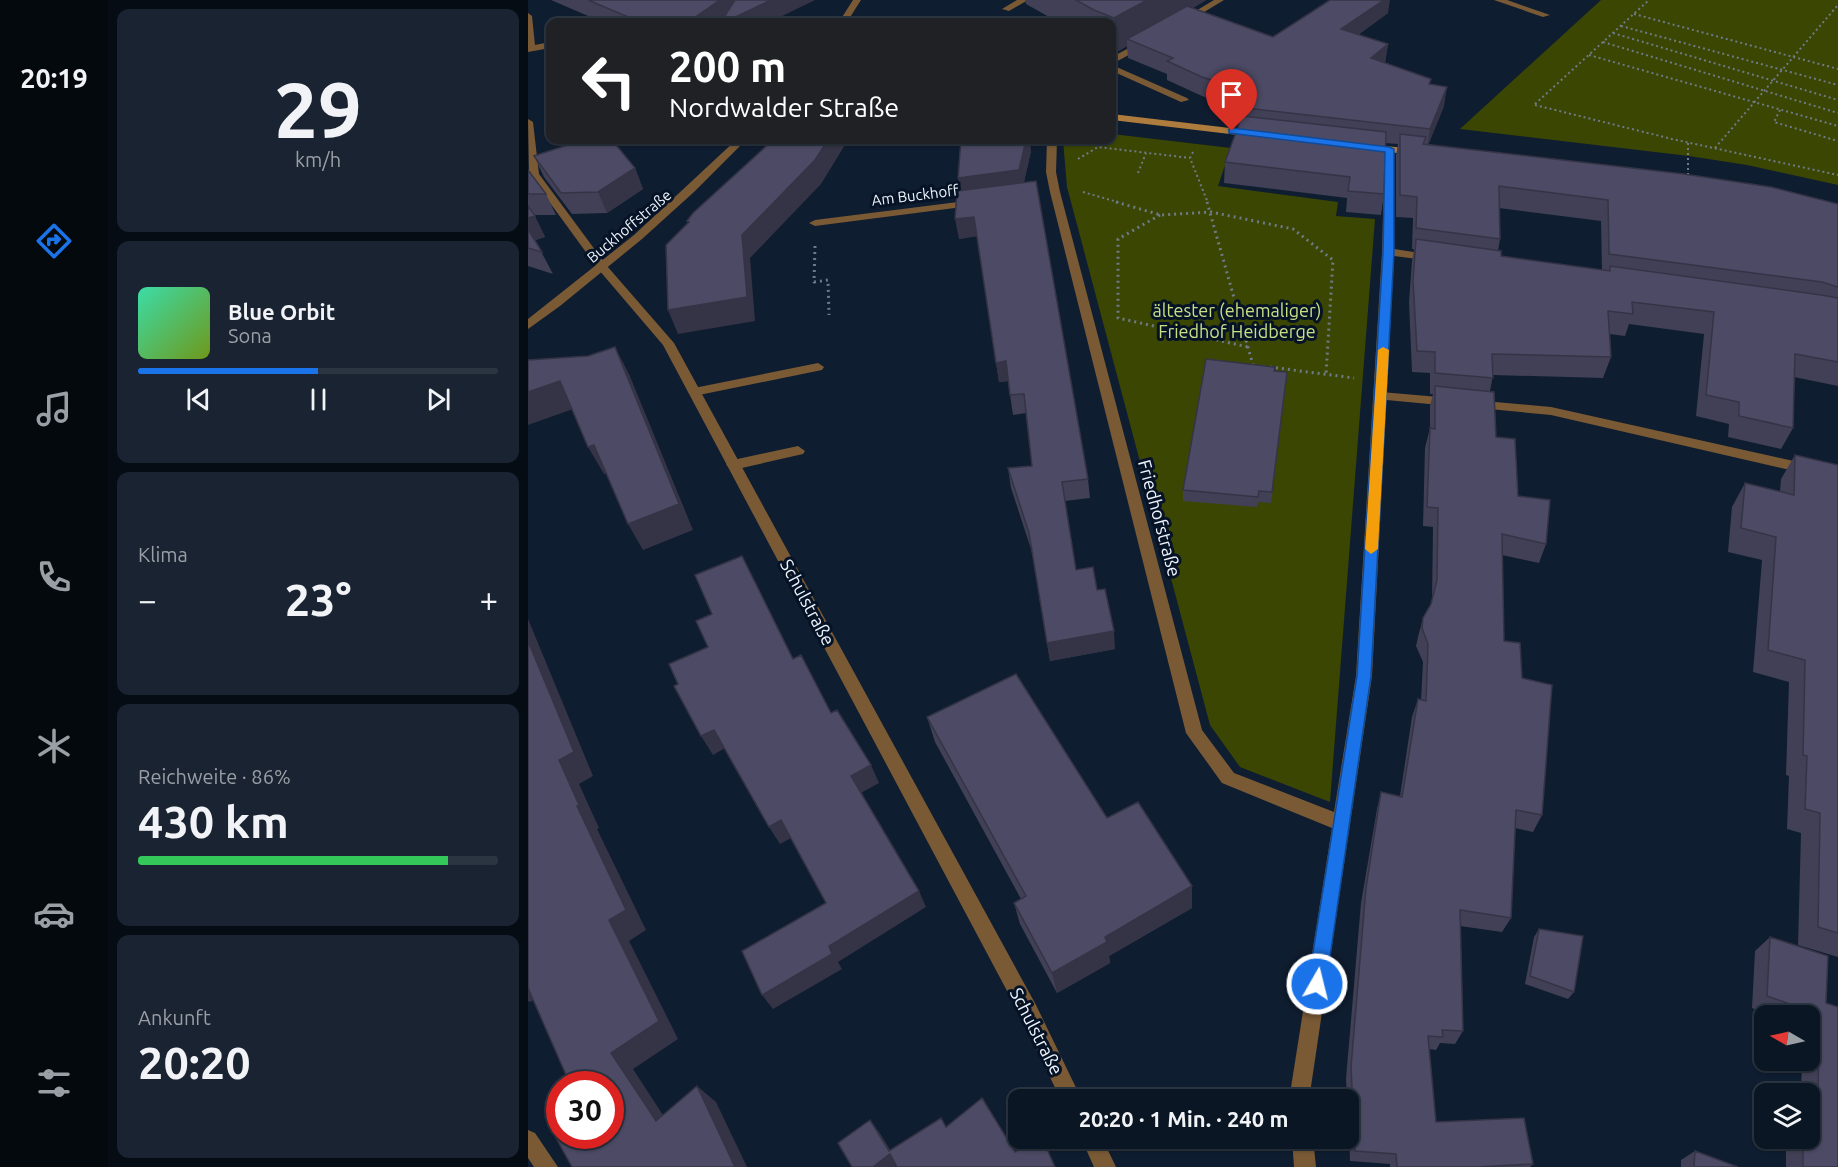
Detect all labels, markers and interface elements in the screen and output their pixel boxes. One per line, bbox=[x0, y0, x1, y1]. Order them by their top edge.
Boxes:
icon: left bbox=[570, 42, 648, 120]
text: 200 m bbox=[669, 43, 786, 90]
text: 20:19 bbox=[20, 63, 88, 93]
text: 29 bbox=[274, 65, 362, 153]
pin bbox=[1206, 69, 1257, 131]
icon: arrive bbox=[1215, 78, 1248, 111]
text: Nordwalder Straße bbox=[669, 92, 899, 122]
text: km/h bbox=[295, 148, 341, 171]
street label: Am Buckhoff bbox=[871, 181, 960, 209]
street label: Buckhoffstraße bbox=[583, 186, 675, 266]
icon: directions bbox=[33, 220, 75, 262]
text: Blue Orbit bbox=[228, 299, 335, 324]
park label: ältester (ehemaliger) Friedhof Heidberge bbox=[1152, 300, 1322, 341]
text: Sona bbox=[228, 324, 272, 347]
icon: previous bbox=[182, 383, 215, 416]
icon: pause bbox=[302, 383, 335, 416]
icon: next bbox=[422, 383, 455, 416]
icon: music bbox=[33, 388, 75, 430]
street label: Friedhofstraße bbox=[1135, 457, 1185, 579]
text: Klima bbox=[138, 543, 188, 566]
street label: Schulstraße bbox=[777, 555, 839, 649]
icon: phone bbox=[33, 556, 75, 598]
text: 23° bbox=[285, 574, 351, 625]
text: − bbox=[138, 581, 157, 618]
text: + bbox=[479, 581, 498, 618]
icon: climate bbox=[33, 725, 75, 767]
text: Reichweite · 86% bbox=[138, 765, 291, 788]
text: 430 km bbox=[138, 796, 289, 847]
icon: car bbox=[33, 893, 75, 935]
position arrow bbox=[1285, 952, 1349, 1016]
street label: Schulstraße bbox=[1007, 984, 1067, 1078]
north arrow bbox=[1754, 1005, 1820, 1071]
map controls bbox=[1754, 1005, 1820, 1149]
text: Ankunft bbox=[138, 1006, 211, 1029]
text: 20:20 bbox=[138, 1037, 251, 1088]
icon: filters bbox=[33, 1062, 75, 1104]
speed limit sign: 30 bbox=[546, 1071, 624, 1149]
button: layers bbox=[1754, 1083, 1820, 1149]
text: 20:20 · 1 Min. · 240 m bbox=[1079, 1106, 1288, 1131]

